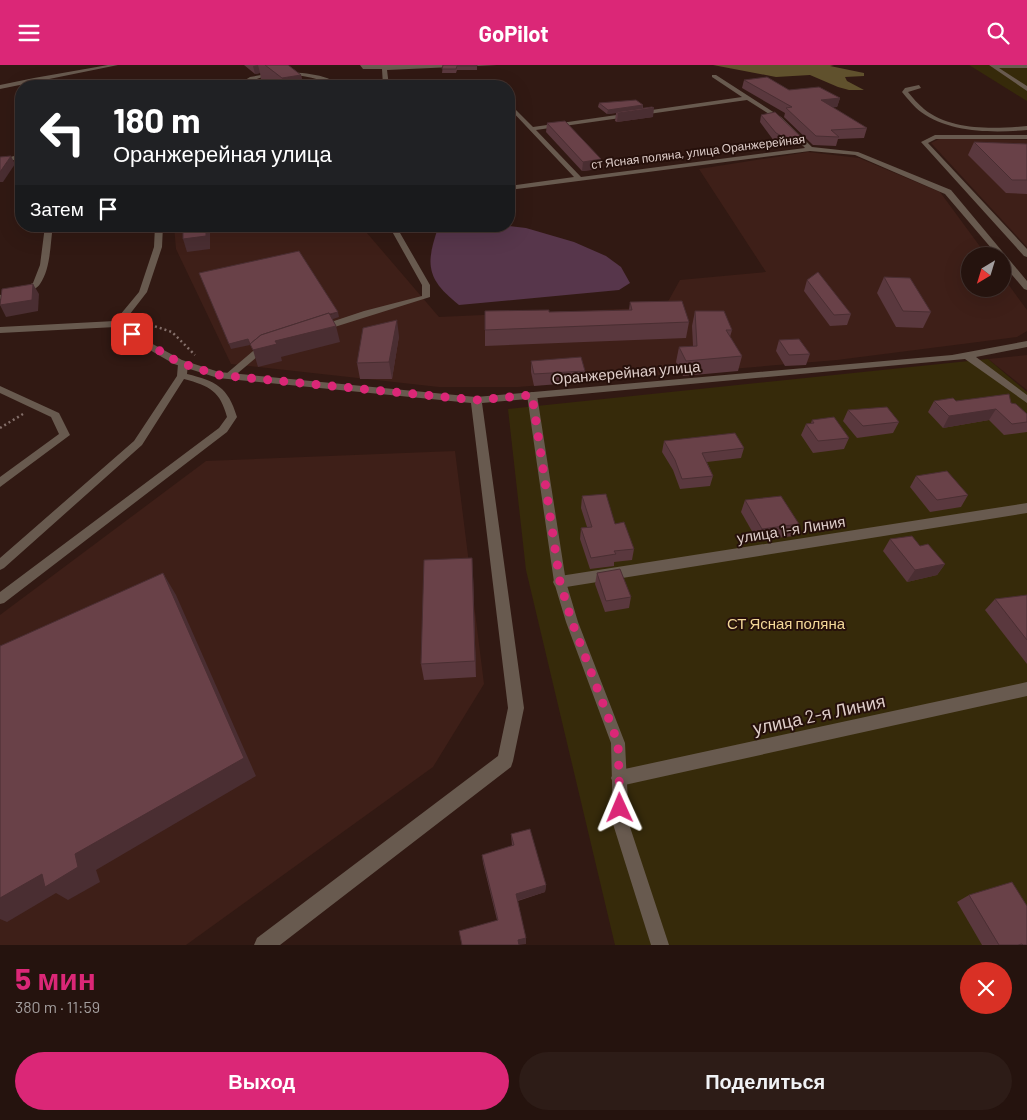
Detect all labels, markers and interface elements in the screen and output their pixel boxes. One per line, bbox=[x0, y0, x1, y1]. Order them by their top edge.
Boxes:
icon: menu bbox=[15, 19, 43, 47]
icon: search bbox=[984, 19, 1012, 47]
text: GoPilot bbox=[478, 20, 549, 46]
text: 180 m bbox=[113, 98, 201, 140]
icon: left bbox=[30, 100, 95, 165]
street label: ст Ясная поляна, улица Оранжерейная bbox=[590, 131, 806, 172]
text: Оранжерейная улица bbox=[113, 140, 332, 166]
icon: arrive bbox=[94, 195, 122, 223]
text: Затем bbox=[30, 197, 84, 220]
north arrow bbox=[961, 247, 1011, 297]
map controls bbox=[961, 247, 1011, 297]
pin bbox=[111, 313, 153, 355]
icon: arrive bbox=[118, 320, 146, 348]
street label: Оранжерейная улица bbox=[551, 356, 702, 387]
street label: улица 1-я Линия bbox=[736, 512, 846, 546]
park label: СТ Ясная поляна bbox=[727, 614, 846, 632]
street label: улица 2-я Линия bbox=[751, 689, 887, 739]
position arrow bbox=[593, 781, 645, 833]
text: 5 мин bbox=[15, 960, 96, 996]
button: close bbox=[960, 962, 1012, 1014]
text: 380 m · 11:59 bbox=[15, 997, 100, 1016]
button: Выход bbox=[15, 1052, 509, 1110]
button: Поделиться bbox=[519, 1052, 1012, 1110]

